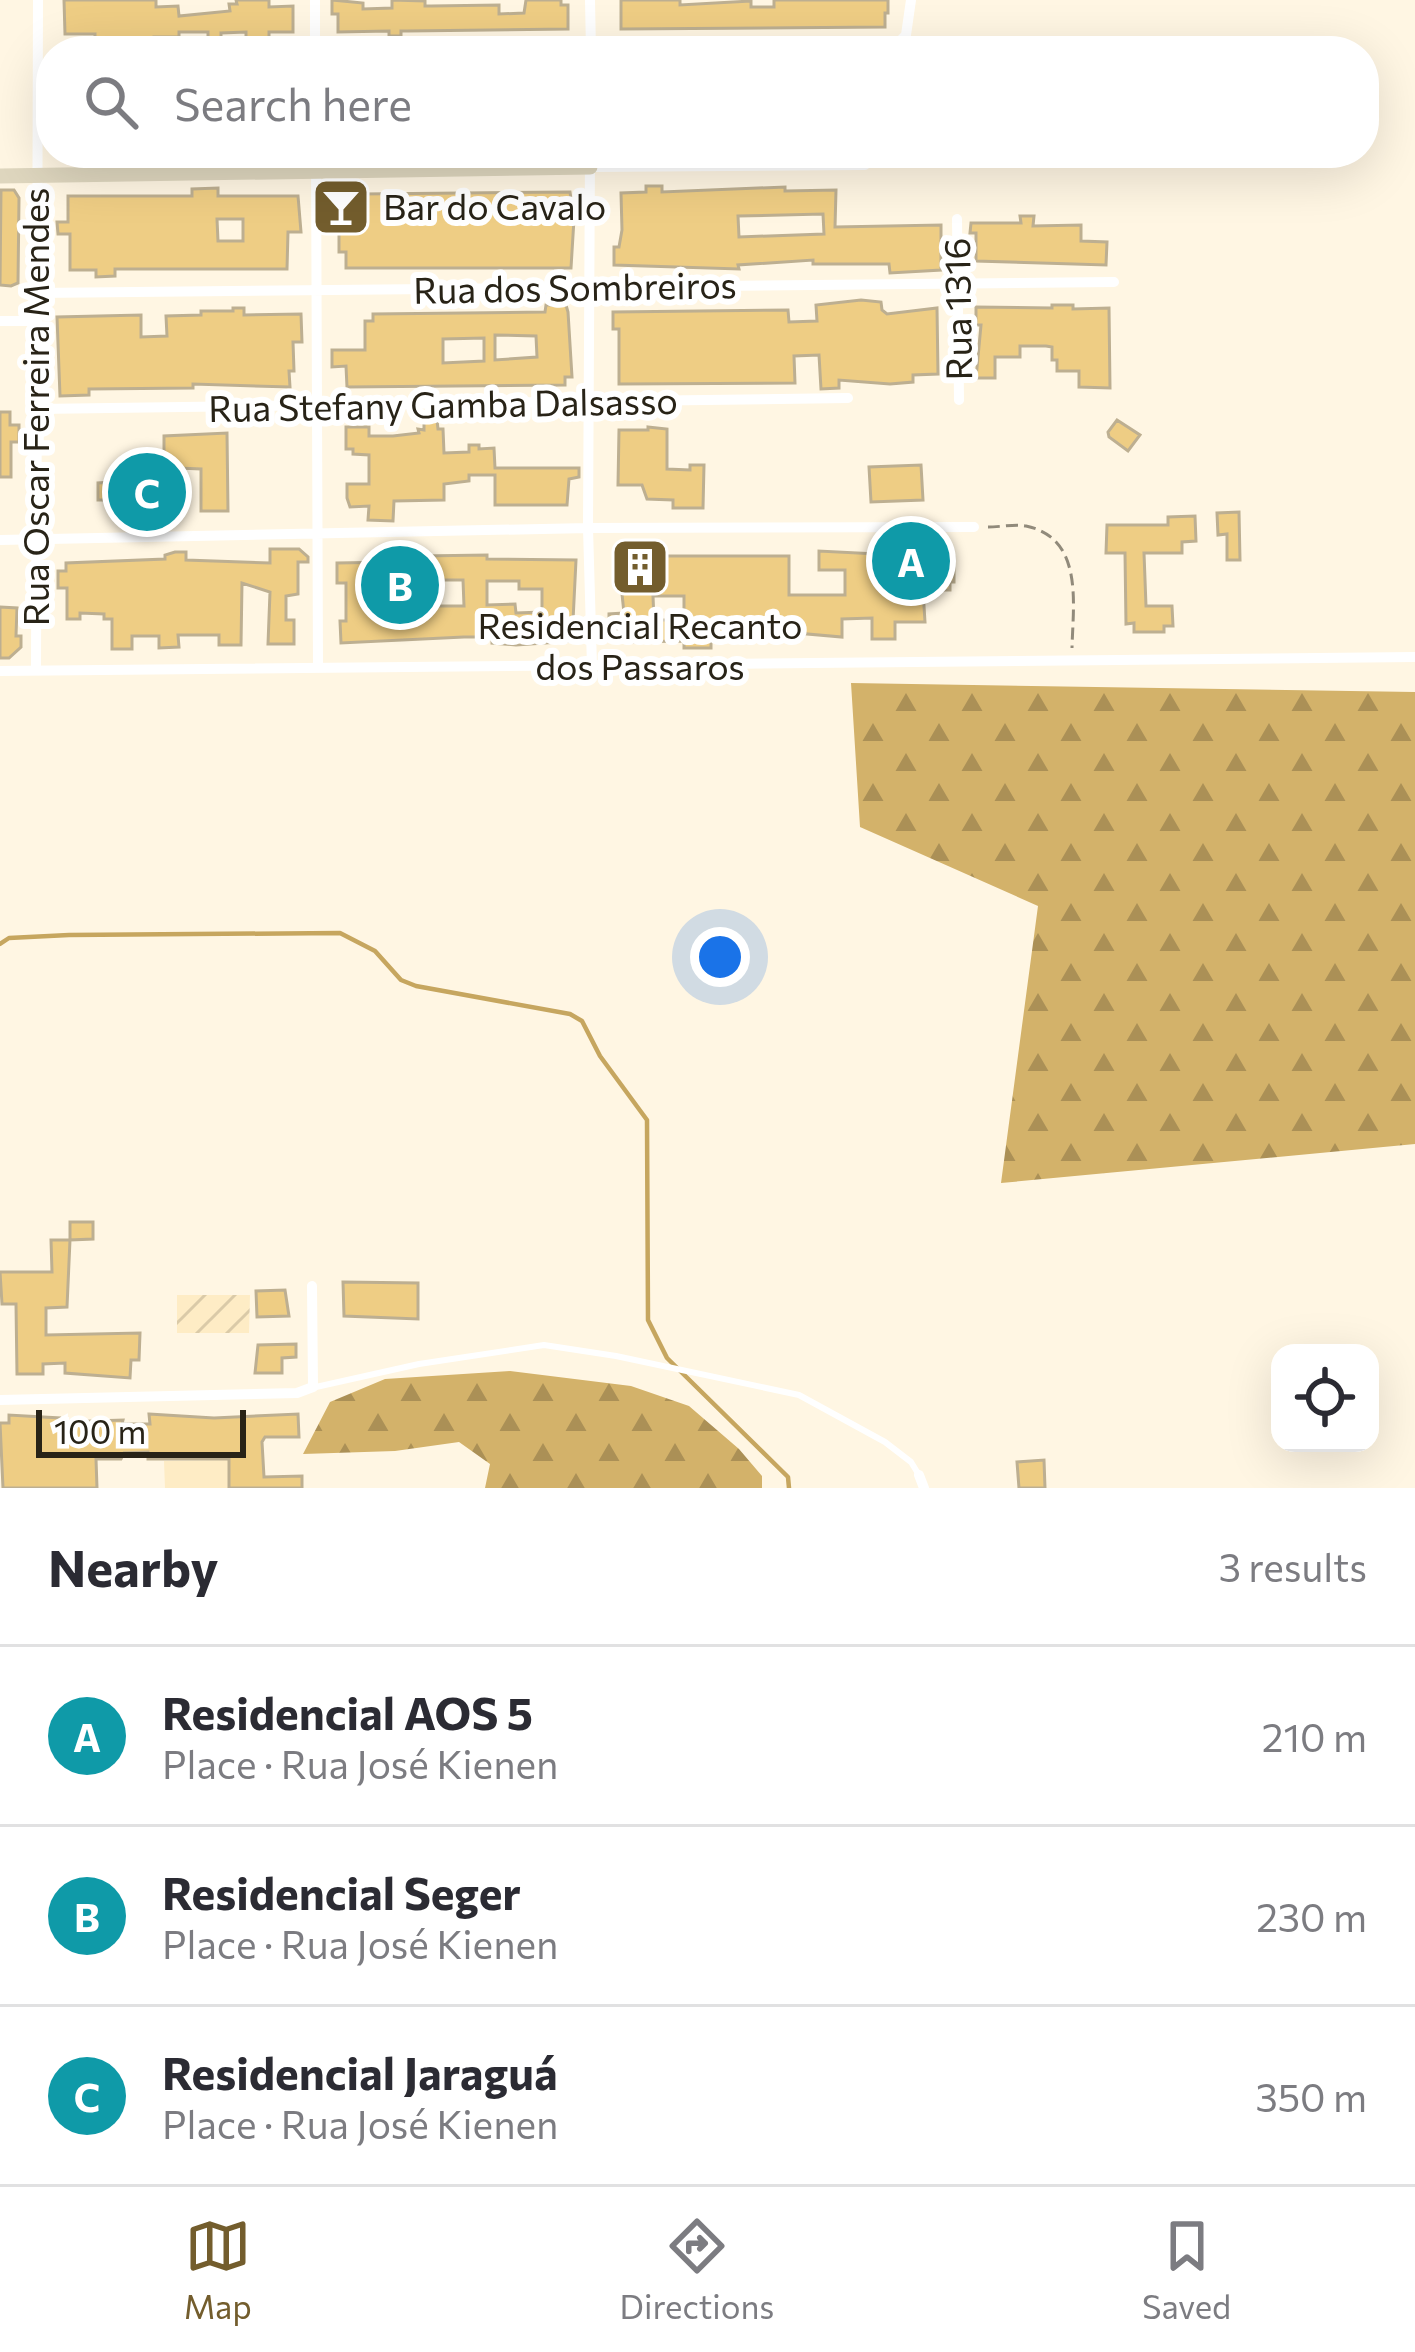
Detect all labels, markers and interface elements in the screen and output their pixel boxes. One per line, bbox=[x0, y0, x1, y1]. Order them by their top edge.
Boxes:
search box bbox=[36, 36, 1379, 168]
icon: search bbox=[78, 69, 144, 135]
text: Search here bbox=[174, 75, 412, 130]
bar icon: Bar do Cavalo bbox=[310, 176, 372, 238]
place label: Bar do Cavalo bbox=[383, 183, 606, 227]
street label: Rua Oscar Ferreira Mendes bbox=[12, 188, 56, 626]
street label: Rua 1316 bbox=[933, 237, 979, 381]
street label: Rua dos Sombreiros bbox=[413, 261, 737, 311]
street label: Rua Stefany Gamba Dalsasso bbox=[208, 377, 678, 429]
pin: C bbox=[108, 447, 186, 537]
pin: A bbox=[872, 516, 950, 606]
building icon: Residencial Recanto dos Passaros bbox=[609, 536, 671, 598]
pin: B bbox=[361, 540, 439, 630]
place label: Residencial Recanto dos Passaros bbox=[477, 602, 803, 687]
your location bbox=[690, 927, 750, 987]
map controls bbox=[1271, 1344, 1379, 1452]
button: locate bbox=[1271, 1344, 1379, 1452]
scale bar bbox=[36, 1404, 246, 1457]
text: 100 m bbox=[54, 1410, 146, 1451]
text: Nearby bbox=[48, 1535, 218, 1598]
text: 3 results bbox=[1219, 1542, 1367, 1590]
text: Residencial AOS 5 bbox=[162, 1684, 533, 1739]
text: A bbox=[73, 1712, 101, 1760]
text: 210 m bbox=[1262, 1712, 1367, 1760]
text: Place · Rua José Kienen bbox=[162, 1739, 558, 1787]
text: Residencial Seger bbox=[162, 1864, 521, 1919]
text: B bbox=[74, 1892, 100, 1940]
text: 230 m bbox=[1256, 1892, 1367, 1940]
text: Place · Rua José Kienen bbox=[162, 1919, 558, 1967]
text: Residencial Jaraguá bbox=[162, 2044, 557, 2099]
text: C bbox=[74, 2072, 100, 2120]
text: 350 m bbox=[1255, 2072, 1367, 2120]
text: Place · Rua José Kienen bbox=[162, 2099, 558, 2147]
tab: Map bbox=[184, 2213, 252, 2326]
tab: Directions bbox=[620, 2213, 774, 2326]
tab: Saved bbox=[1142, 2213, 1231, 2326]

